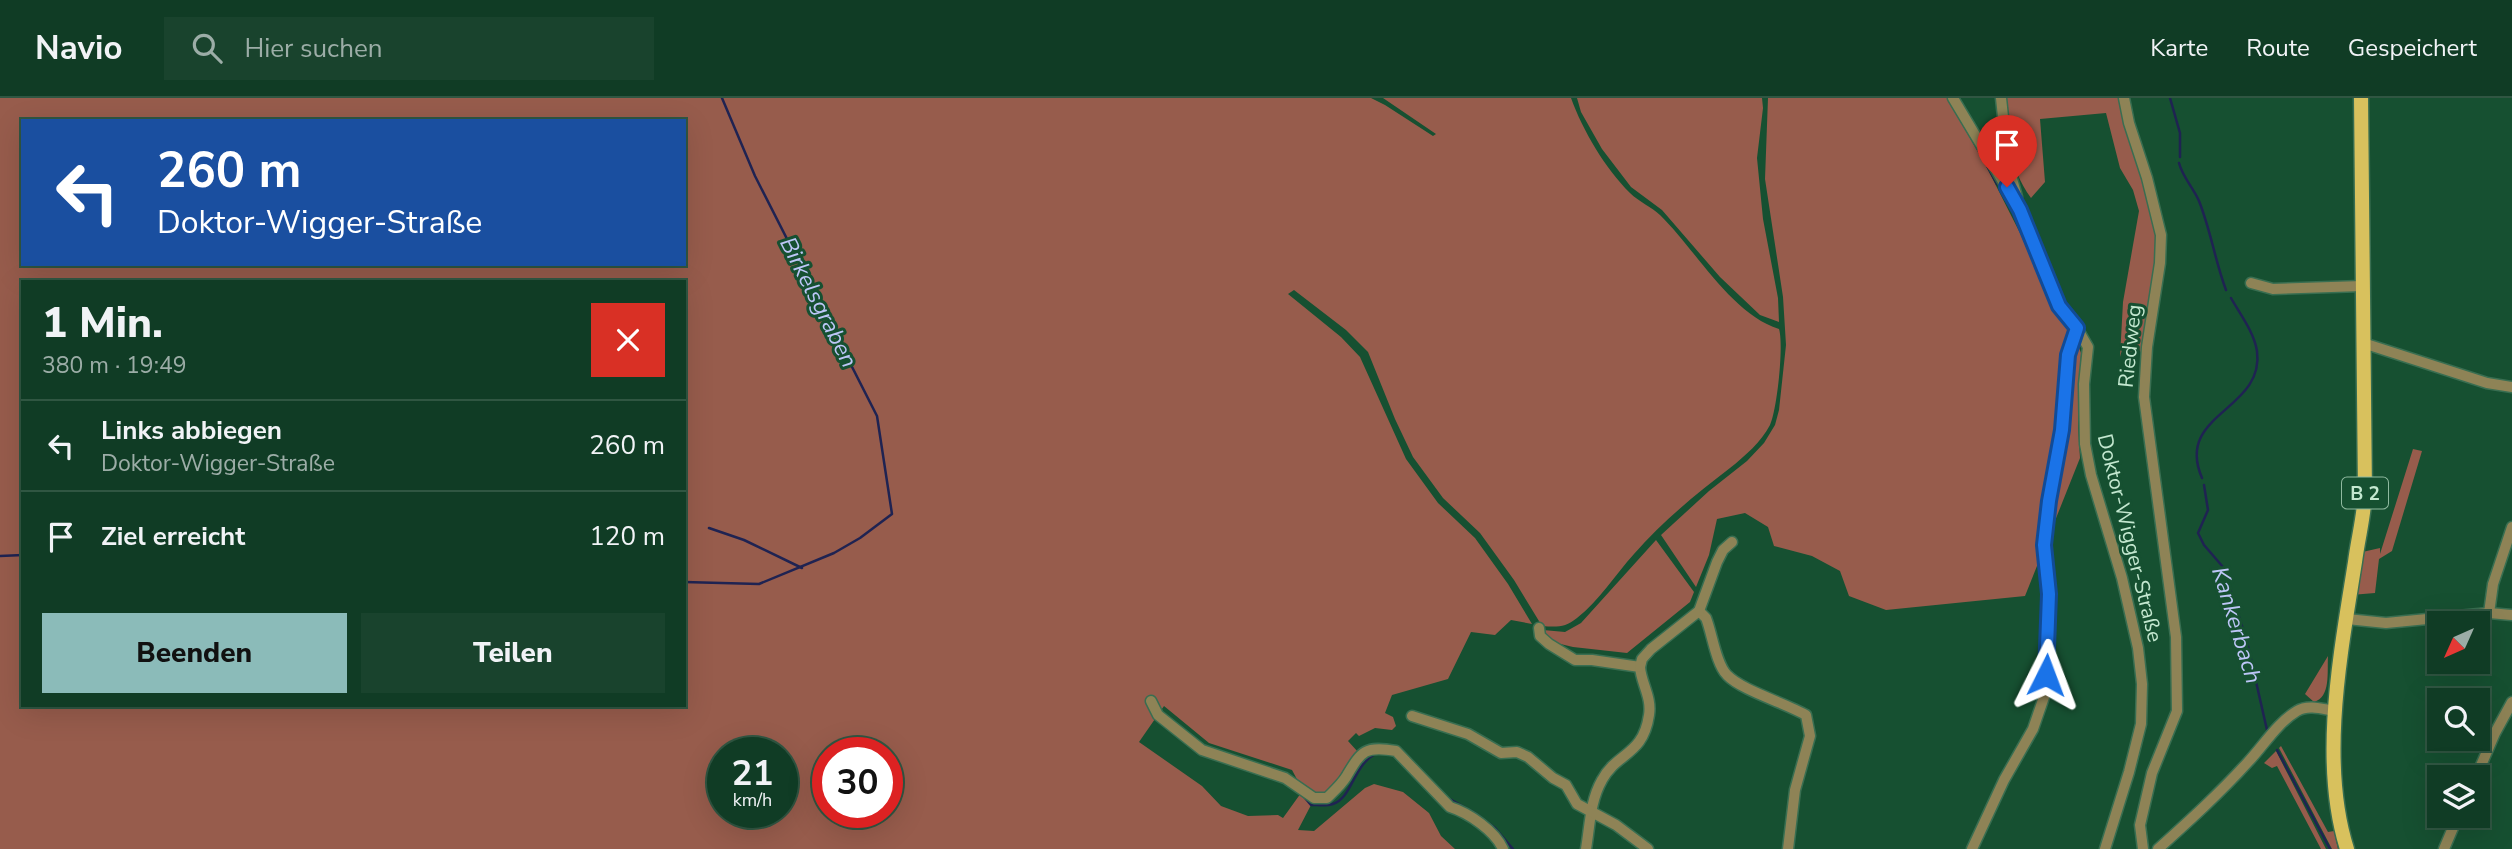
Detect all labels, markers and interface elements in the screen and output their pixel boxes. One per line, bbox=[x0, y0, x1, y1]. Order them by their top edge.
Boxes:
search box bbox=[164, 17, 654, 80]
text: Navio bbox=[35, 26, 122, 71]
icon: search bbox=[188, 29, 226, 67]
text: Hier suchen bbox=[244, 31, 383, 66]
text: Karte bbox=[2150, 32, 2208, 64]
text: Route bbox=[2246, 32, 2310, 64]
text: Gespeichert bbox=[2348, 32, 2477, 64]
pin bbox=[1977, 115, 2037, 187]
icon: arrive bbox=[1988, 126, 2026, 164]
text: 260 m bbox=[157, 137, 301, 204]
icon: left bbox=[42, 147, 133, 238]
text: Doktor-Wigger-Straße bbox=[157, 201, 482, 244]
water label: Birkelsgraben bbox=[772, 232, 865, 373]
text: 1 Min. bbox=[42, 295, 163, 352]
button: close bbox=[591, 303, 665, 377]
street label: Riedweg bbox=[2112, 303, 2148, 389]
text: 380 m · 19:49 bbox=[42, 350, 187, 381]
text: Links abbiegen bbox=[101, 413, 282, 448]
icon: left bbox=[42, 427, 80, 465]
text: 260 m bbox=[589, 428, 665, 463]
street label: Doktor-Wigger-Straße bbox=[2091, 431, 2169, 645]
text: Doktor-Wigger-Straße bbox=[101, 448, 335, 479]
road number: B 2 bbox=[2342, 478, 2388, 508]
icon: arrive bbox=[42, 518, 80, 556]
text: Ziel erreicht bbox=[101, 519, 245, 554]
text: 120 m bbox=[589, 519, 665, 554]
water label: Kankerbach bbox=[2204, 563, 2269, 687]
north arrow bbox=[2427, 611, 2490, 674]
map controls bbox=[2427, 611, 2490, 828]
button: Beenden bbox=[42, 613, 347, 693]
button: Teilen bbox=[361, 613, 665, 693]
position arrow bbox=[2009, 638, 2083, 712]
button: search bbox=[2427, 688, 2490, 751]
speed limit sign: 30 bbox=[812, 737, 903, 828]
text: 21 bbox=[731, 750, 774, 797]
button: layers bbox=[2427, 765, 2490, 828]
text: km/h bbox=[733, 788, 772, 812]

